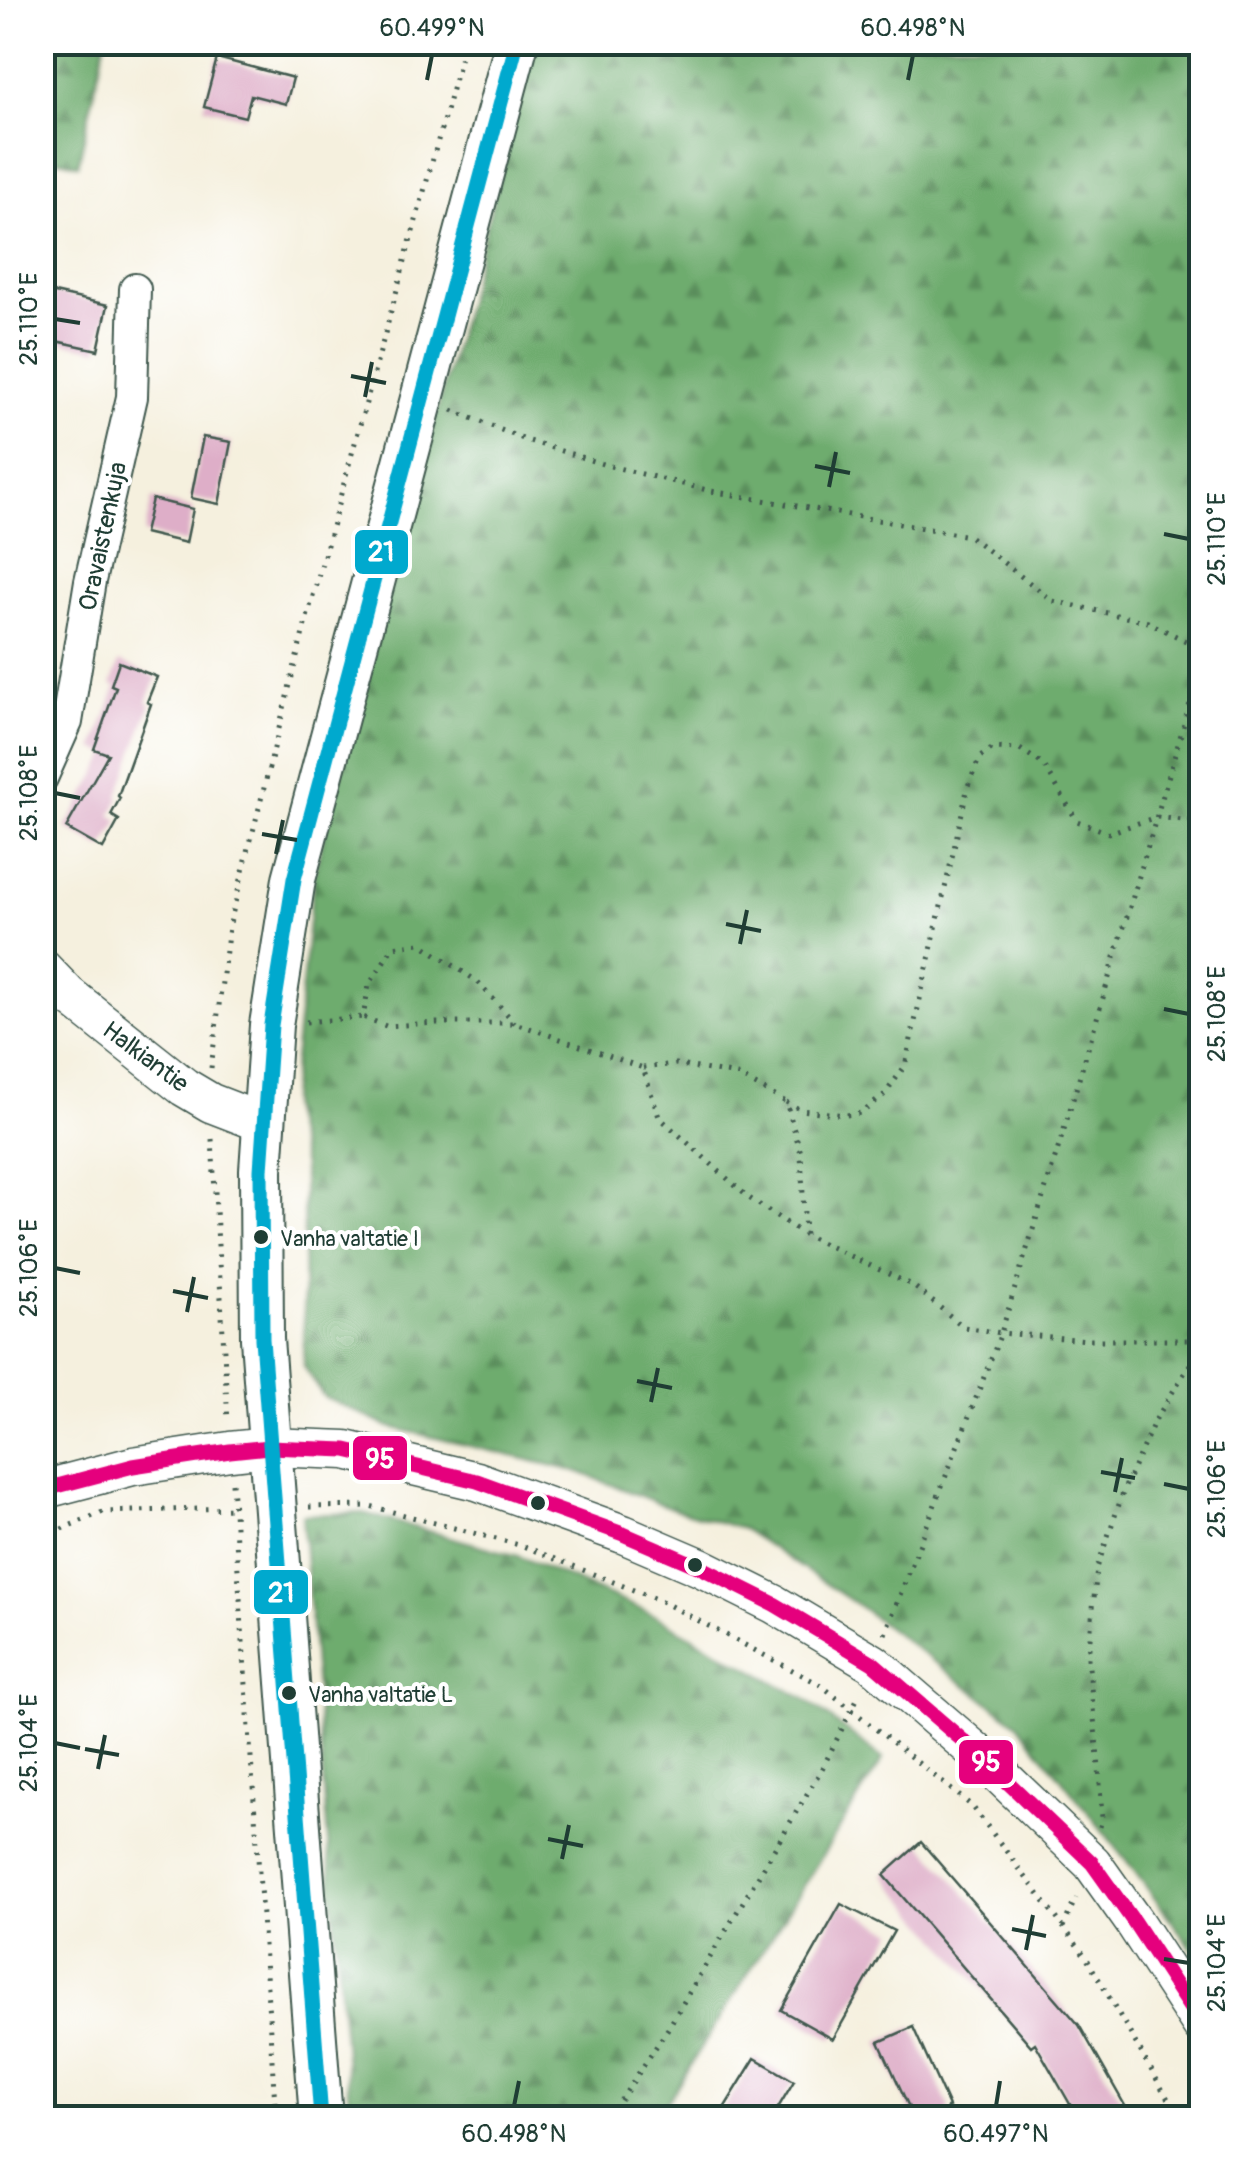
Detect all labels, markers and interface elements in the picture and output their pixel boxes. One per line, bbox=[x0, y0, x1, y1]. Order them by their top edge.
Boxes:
text: 60.499°N bbox=[379, 13, 485, 44]
text: 60.498°N bbox=[861, 13, 965, 44]
text: 25.110°E bbox=[14, 272, 45, 366]
street label: Oravaistenkuja bbox=[73, 459, 134, 614]
text: 25.110°E bbox=[1202, 492, 1233, 586]
line badge: 21 bbox=[353, 528, 410, 576]
text: 21 bbox=[368, 535, 394, 570]
text: 25.108°E bbox=[14, 745, 45, 841]
text: 25.108°E bbox=[1202, 966, 1233, 1062]
street label: Halkiantie bbox=[96, 1015, 195, 1100]
text: 25.106°E bbox=[14, 1219, 45, 1317]
place label: Vanha valtatie I bbox=[280, 1225, 419, 1253]
marker: Vanha valtatie I bbox=[251, 1227, 271, 1247]
line badge: 95 bbox=[351, 1434, 409, 1482]
text: 25.106°E bbox=[1202, 1440, 1233, 1538]
text: 95 bbox=[365, 1442, 395, 1477]
unlabelled marker bbox=[528, 1493, 548, 1513]
unlabelled marker bbox=[685, 1555, 705, 1575]
line badge: 21 bbox=[252, 1568, 310, 1616]
text: 21 bbox=[268, 1576, 294, 1611]
place label: Vanha valtatie L bbox=[308, 1681, 453, 1709]
marker: Vanha valtatie L bbox=[279, 1683, 299, 1703]
text: 25.104°E bbox=[14, 1694, 45, 1792]
line badge: 95 bbox=[957, 1738, 1015, 1786]
text: 95 bbox=[971, 1745, 1001, 1780]
text: 25.104°E bbox=[1202, 1914, 1233, 2012]
text: 60.498°N bbox=[462, 2119, 566, 2150]
text: 60.497°N bbox=[943, 2119, 1049, 2150]

